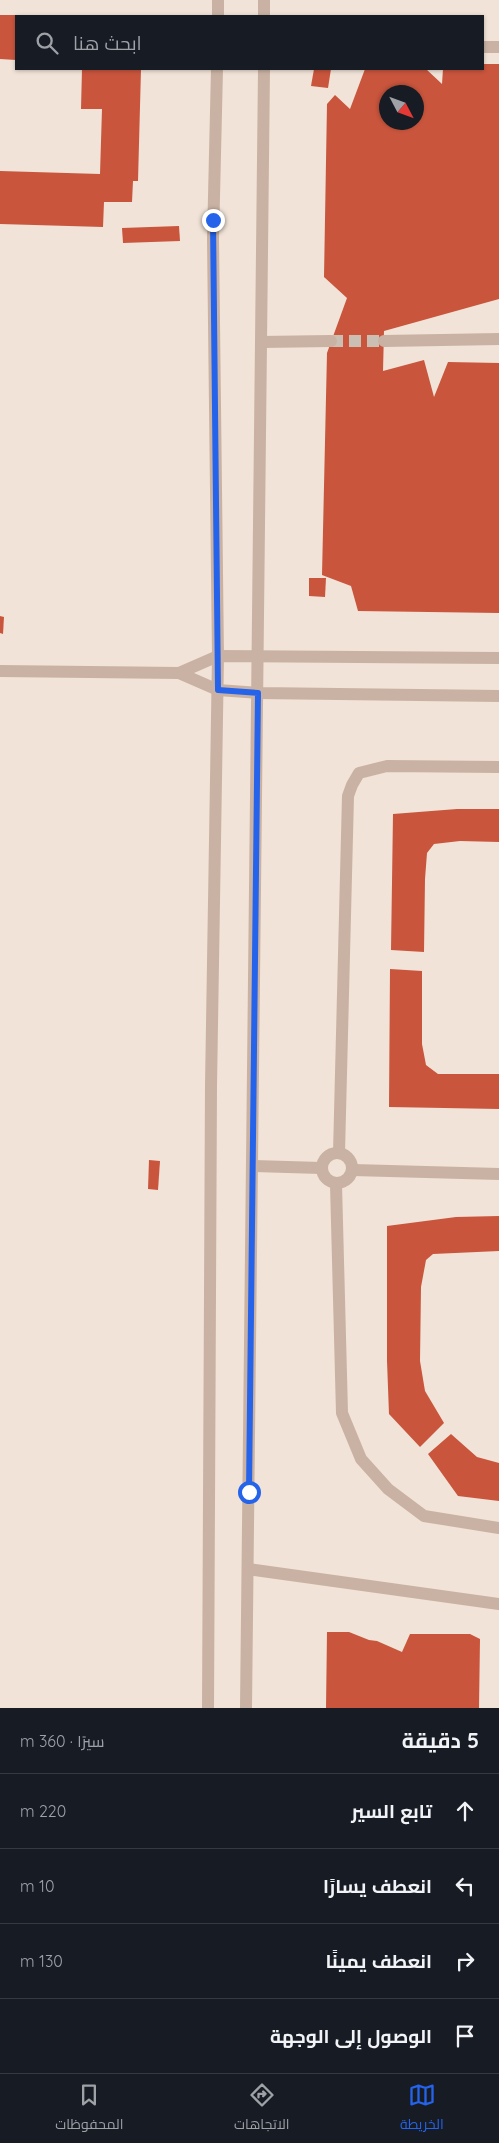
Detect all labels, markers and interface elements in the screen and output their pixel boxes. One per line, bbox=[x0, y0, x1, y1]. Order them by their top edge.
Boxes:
search box bbox=[15, 15, 484, 70]
icon: search bbox=[33, 29, 61, 57]
text: ابحث هنا bbox=[73, 31, 142, 55]
north arrow bbox=[379, 85, 424, 130]
route end bbox=[202, 209, 225, 232]
route start bbox=[238, 1481, 261, 1504]
text: 5 دقيقة bbox=[402, 1727, 479, 1753]
text: سيرًا · 360 m bbox=[20, 1731, 104, 1751]
icon: ahead bbox=[451, 1797, 479, 1825]
text: تابع السير bbox=[351, 1799, 432, 1823]
text: 220 m bbox=[20, 1801, 66, 1821]
icon: left bbox=[451, 1872, 479, 1900]
text: انعطف يسارًا bbox=[323, 1874, 432, 1898]
text: 10 m bbox=[20, 1876, 54, 1896]
icon: right bbox=[451, 1947, 479, 1975]
text: انعطف يمينًا bbox=[325, 1949, 432, 1973]
text: 130 m bbox=[20, 1951, 63, 1971]
icon: arrive bbox=[451, 2022, 479, 2050]
text: الوصول إلى الوجهة bbox=[270, 2024, 432, 2048]
tab: المحفوظات bbox=[55, 2081, 123, 2137]
tab: الاتجاهات bbox=[234, 2081, 289, 2137]
tab: الخريطة bbox=[400, 2081, 444, 2137]

